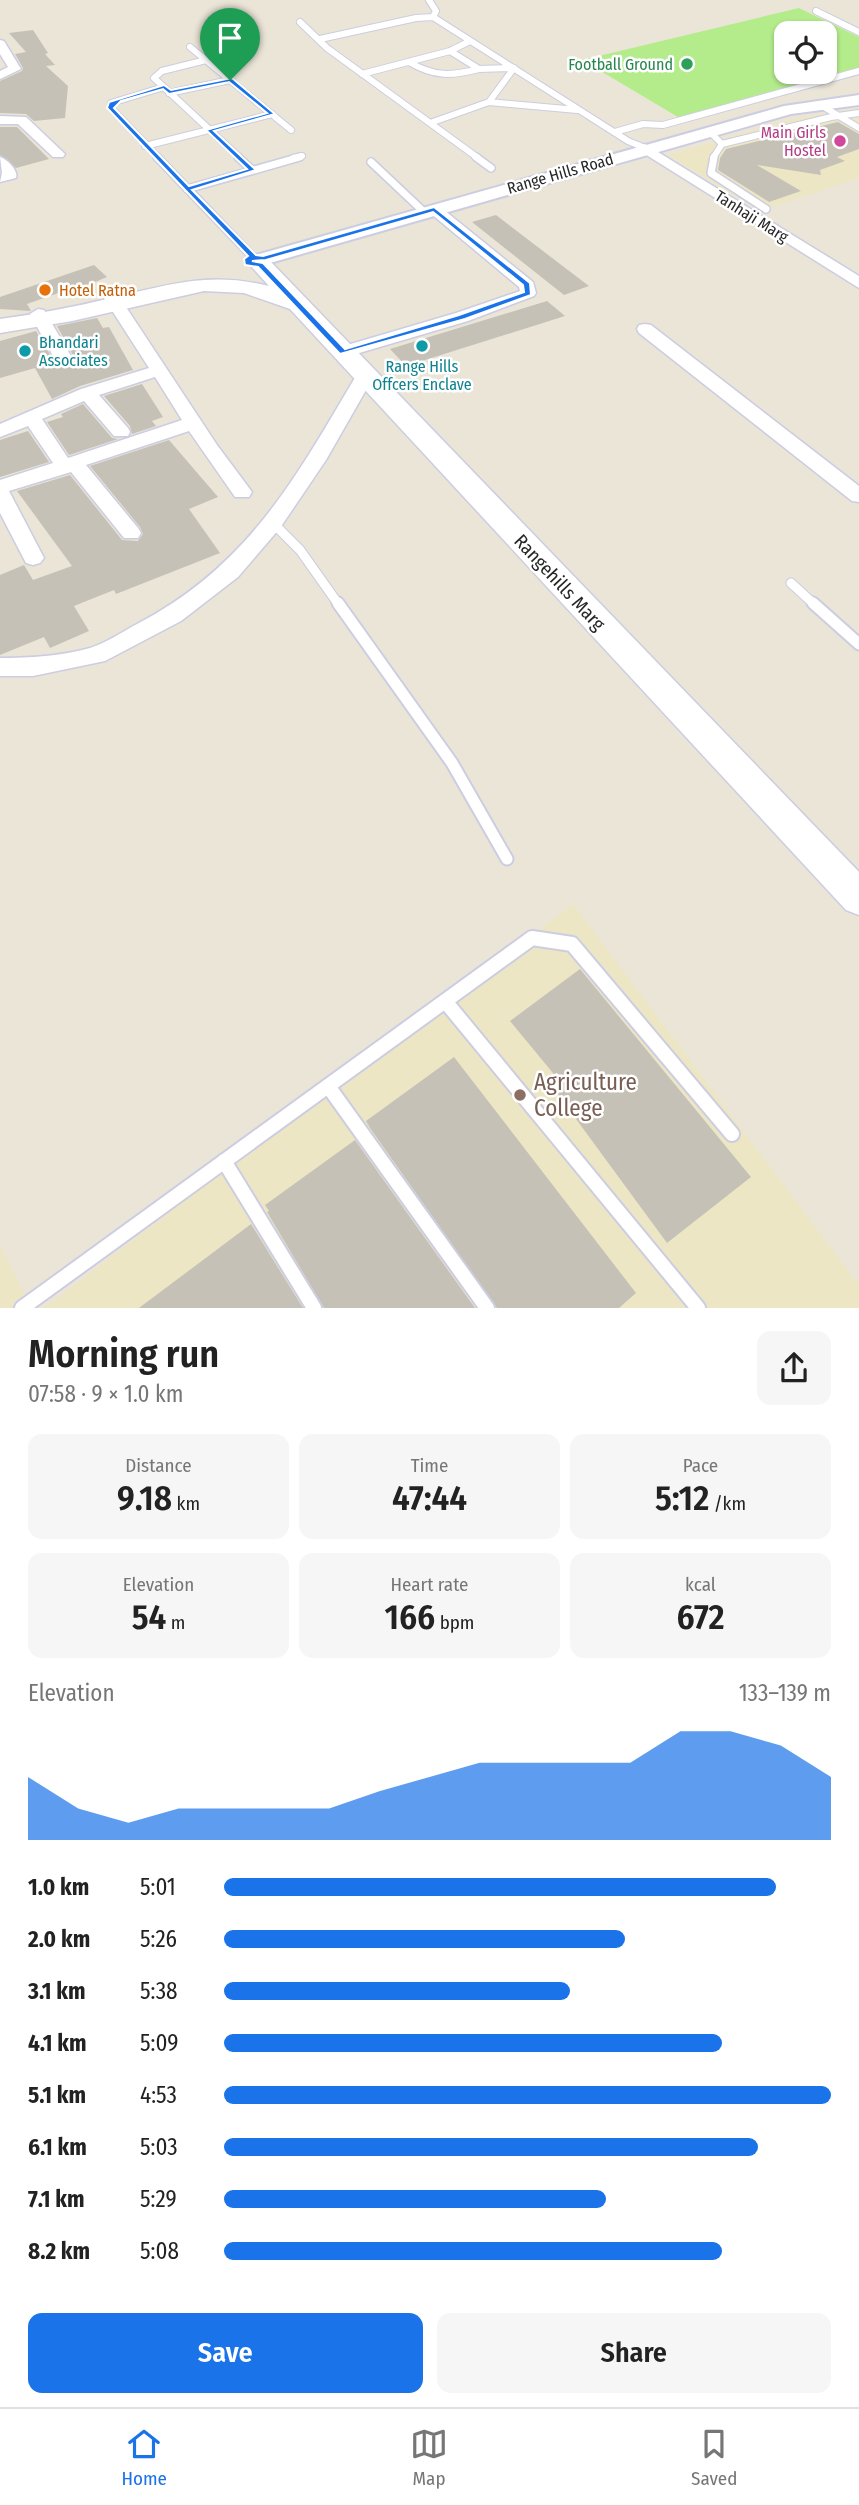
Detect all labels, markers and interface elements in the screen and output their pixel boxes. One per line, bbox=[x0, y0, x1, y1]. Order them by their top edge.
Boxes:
pin bbox=[200, 8, 260, 80]
icon: arrive bbox=[211, 19, 249, 57]
map controls bbox=[774, 21, 837, 84]
button: locate bbox=[774, 21, 837, 84]
place label: Football Ground bbox=[568, 55, 673, 74]
marker: Football Ground bbox=[679, 56, 695, 72]
place label: Main Girls Hostel bbox=[761, 123, 826, 160]
marker: Main Girls Hostel bbox=[832, 133, 848, 149]
street label: Range Hills Road bbox=[505, 149, 615, 198]
street label: Tanhaji Marg bbox=[712, 186, 792, 247]
place label: Hotel Ratna bbox=[59, 281, 136, 300]
marker: Hotel Ratna bbox=[37, 282, 53, 298]
place label: Bhandari Associates bbox=[39, 333, 108, 370]
marker: Range Hills Offcers Enclave bbox=[414, 338, 430, 354]
marker: Bhandari Associates bbox=[17, 343, 33, 359]
place label: Range Hills Offcers Enclave bbox=[372, 357, 472, 394]
street label: Rangehills Marg bbox=[509, 530, 610, 635]
place label: Agriculture College bbox=[534, 1068, 637, 1122]
marker: Agriculture College bbox=[512, 1087, 528, 1103]
text: Morning run bbox=[28, 1331, 219, 1377]
button: share bbox=[757, 1331, 831, 1405]
text: 07:58 · 9 × 1.0 km bbox=[28, 1380, 183, 1408]
text: Distance bbox=[125, 1454, 192, 1477]
text: Time bbox=[411, 1454, 448, 1477]
text: Pace bbox=[683, 1454, 718, 1477]
text: 9.18 bbox=[117, 1477, 172, 1519]
text: 47:44 bbox=[392, 1477, 467, 1519]
text: 5:12 bbox=[655, 1477, 709, 1519]
text: km bbox=[172, 1492, 200, 1515]
text: /km bbox=[709, 1492, 746, 1515]
text: Elevation bbox=[123, 1573, 194, 1596]
text: Heart rate bbox=[390, 1573, 469, 1596]
text: kcal bbox=[685, 1573, 716, 1596]
text: 54 bbox=[132, 1596, 166, 1638]
text: 166 bbox=[385, 1596, 435, 1638]
text: 672 bbox=[676, 1596, 725, 1638]
text: m bbox=[166, 1611, 185, 1634]
text: bpm bbox=[435, 1611, 474, 1634]
text: Elevation bbox=[28, 1679, 115, 1707]
text: 133–139 m bbox=[739, 1679, 831, 1707]
text: 1.0 km bbox=[28, 1873, 89, 1901]
text: 5:01 bbox=[140, 1873, 176, 1901]
text: 2.0 km bbox=[28, 1925, 90, 1953]
text: 5:26 bbox=[140, 1925, 177, 1953]
text: 3.1 km bbox=[28, 1977, 86, 2005]
text: 5:38 bbox=[140, 1977, 178, 2005]
text: 4.1 km bbox=[28, 2029, 87, 2057]
text: 5:09 bbox=[140, 2029, 178, 2057]
text: 5.1 km bbox=[28, 2081, 86, 2109]
text: 4:53 bbox=[140, 2081, 177, 2109]
text: 6.1 km bbox=[28, 2133, 87, 2161]
text: 5:03 bbox=[140, 2133, 178, 2161]
text: 7.1 km bbox=[28, 2185, 85, 2213]
text: 5:29 bbox=[140, 2185, 177, 2213]
text: 8.2 km bbox=[28, 2237, 90, 2265]
text: 5:08 bbox=[140, 2237, 179, 2265]
button: Save bbox=[28, 2313, 423, 2393]
button: Share bbox=[437, 2313, 831, 2393]
tab: Home bbox=[122, 2425, 167, 2490]
tab: Map bbox=[410, 2425, 448, 2490]
tab: Saved bbox=[691, 2425, 737, 2490]

